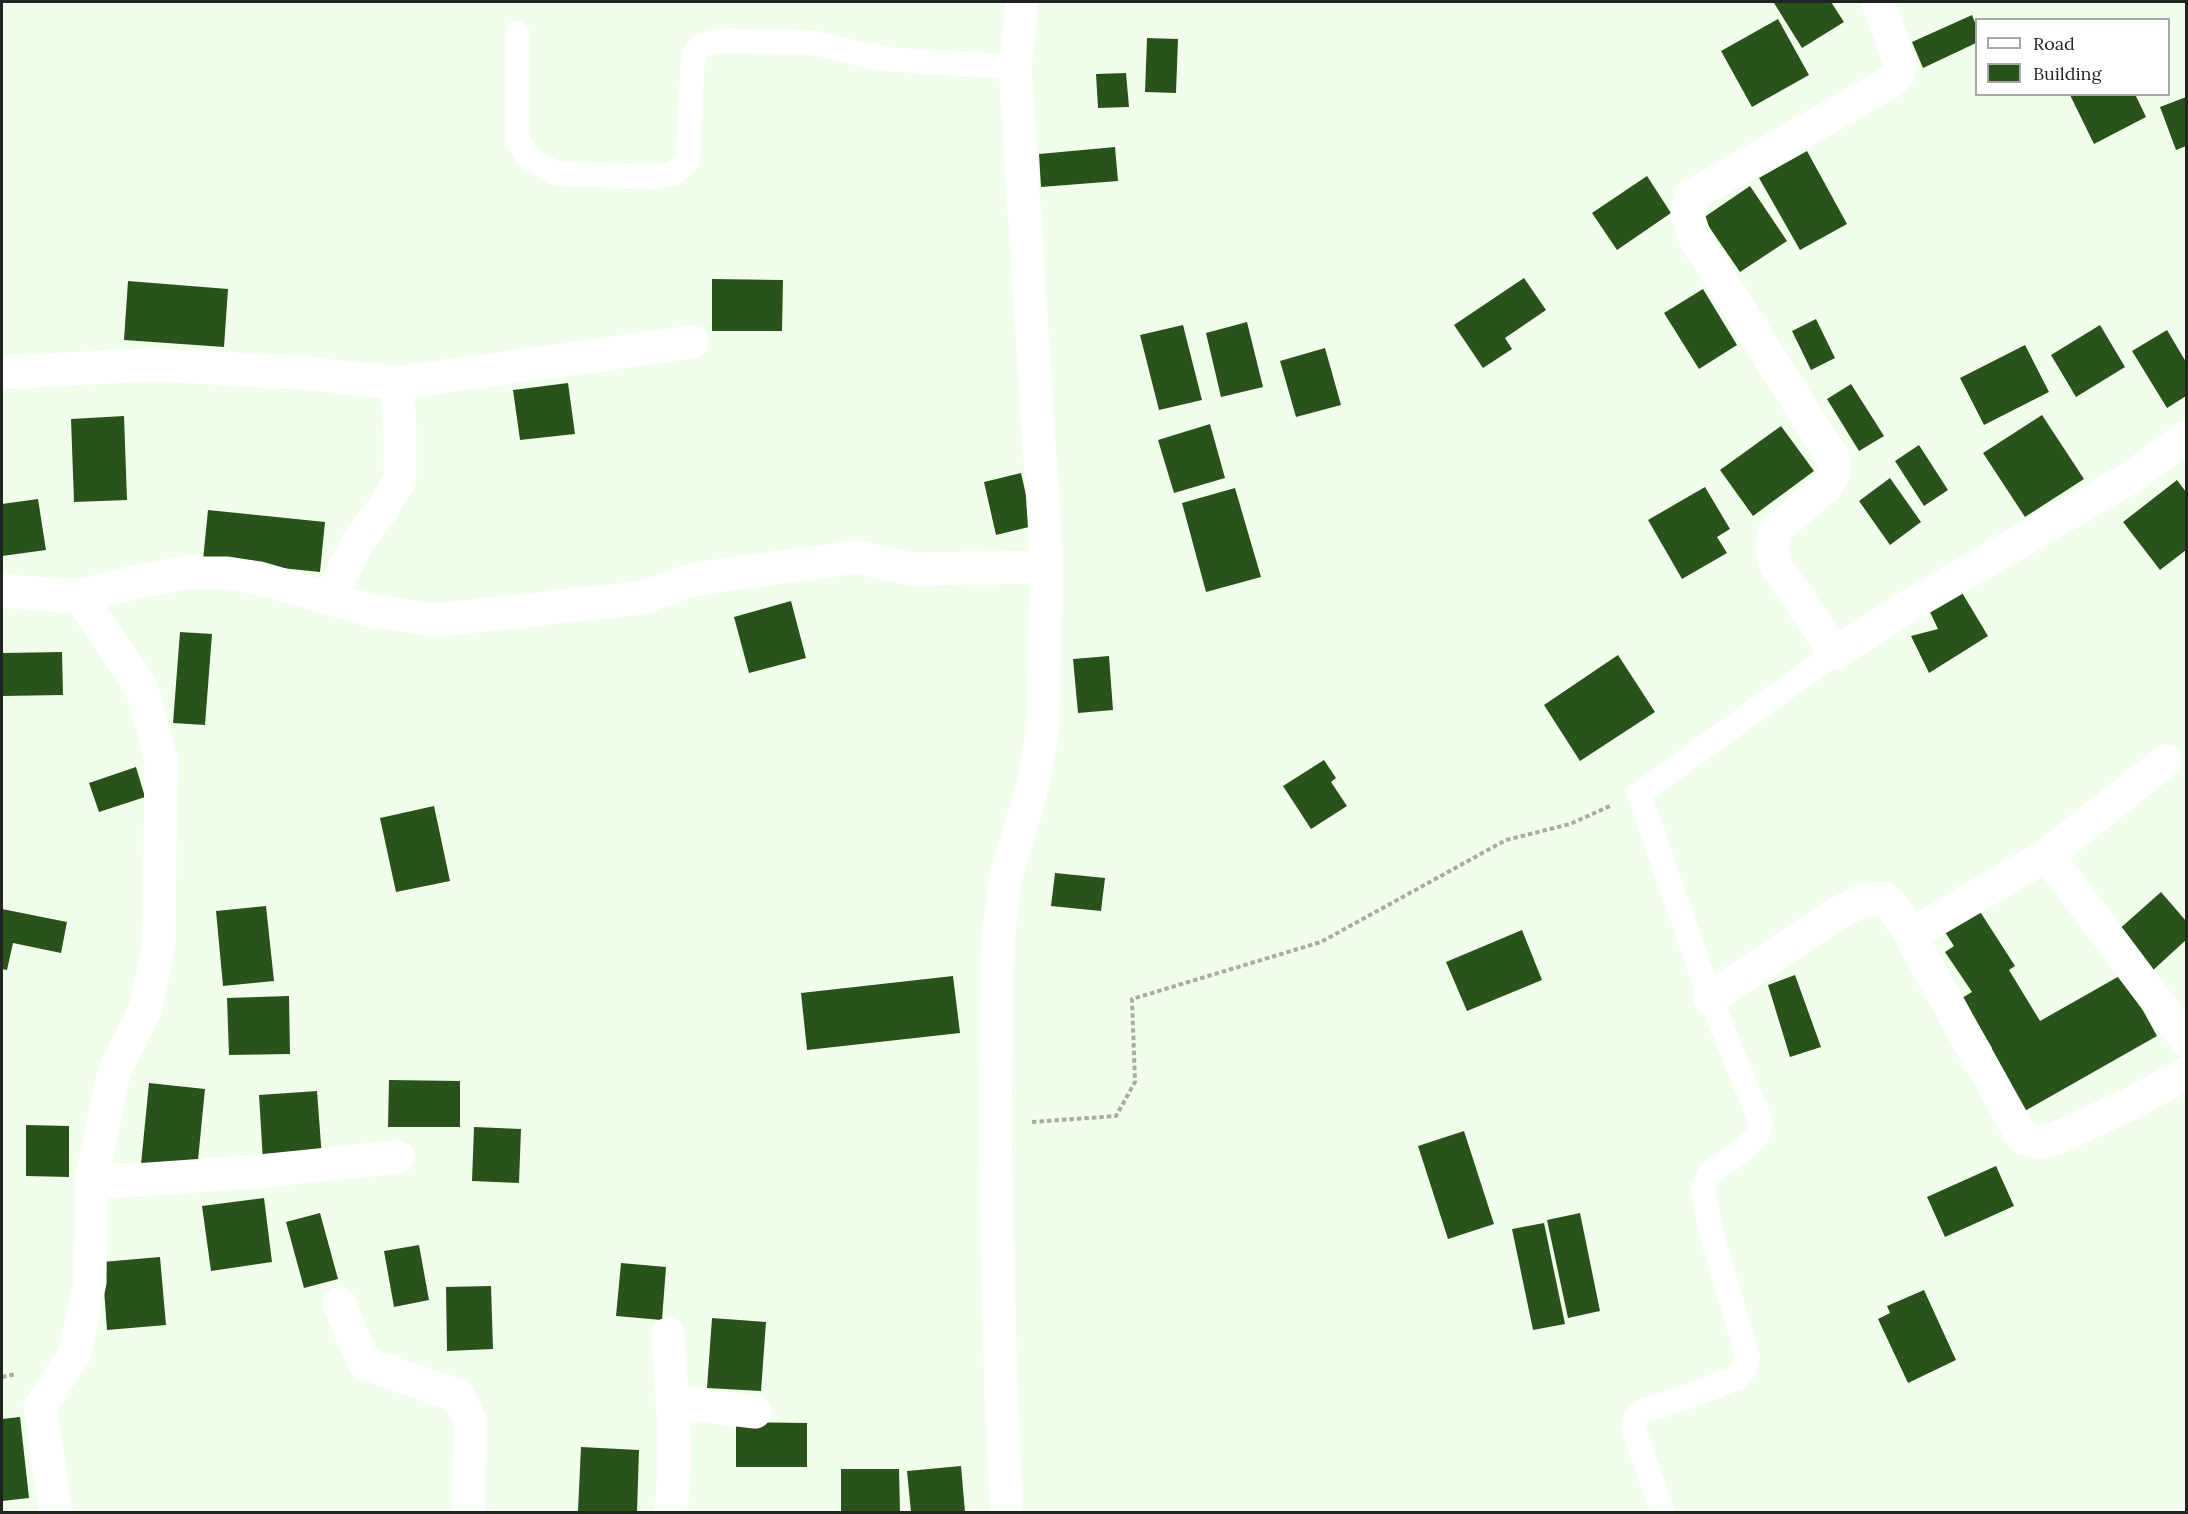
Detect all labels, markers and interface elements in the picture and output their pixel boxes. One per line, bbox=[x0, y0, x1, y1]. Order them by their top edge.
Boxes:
legend bbox=[1975, 18, 2170, 96]
text: Road bbox=[2033, 32, 2075, 55]
text: Building bbox=[2033, 62, 2101, 85]

